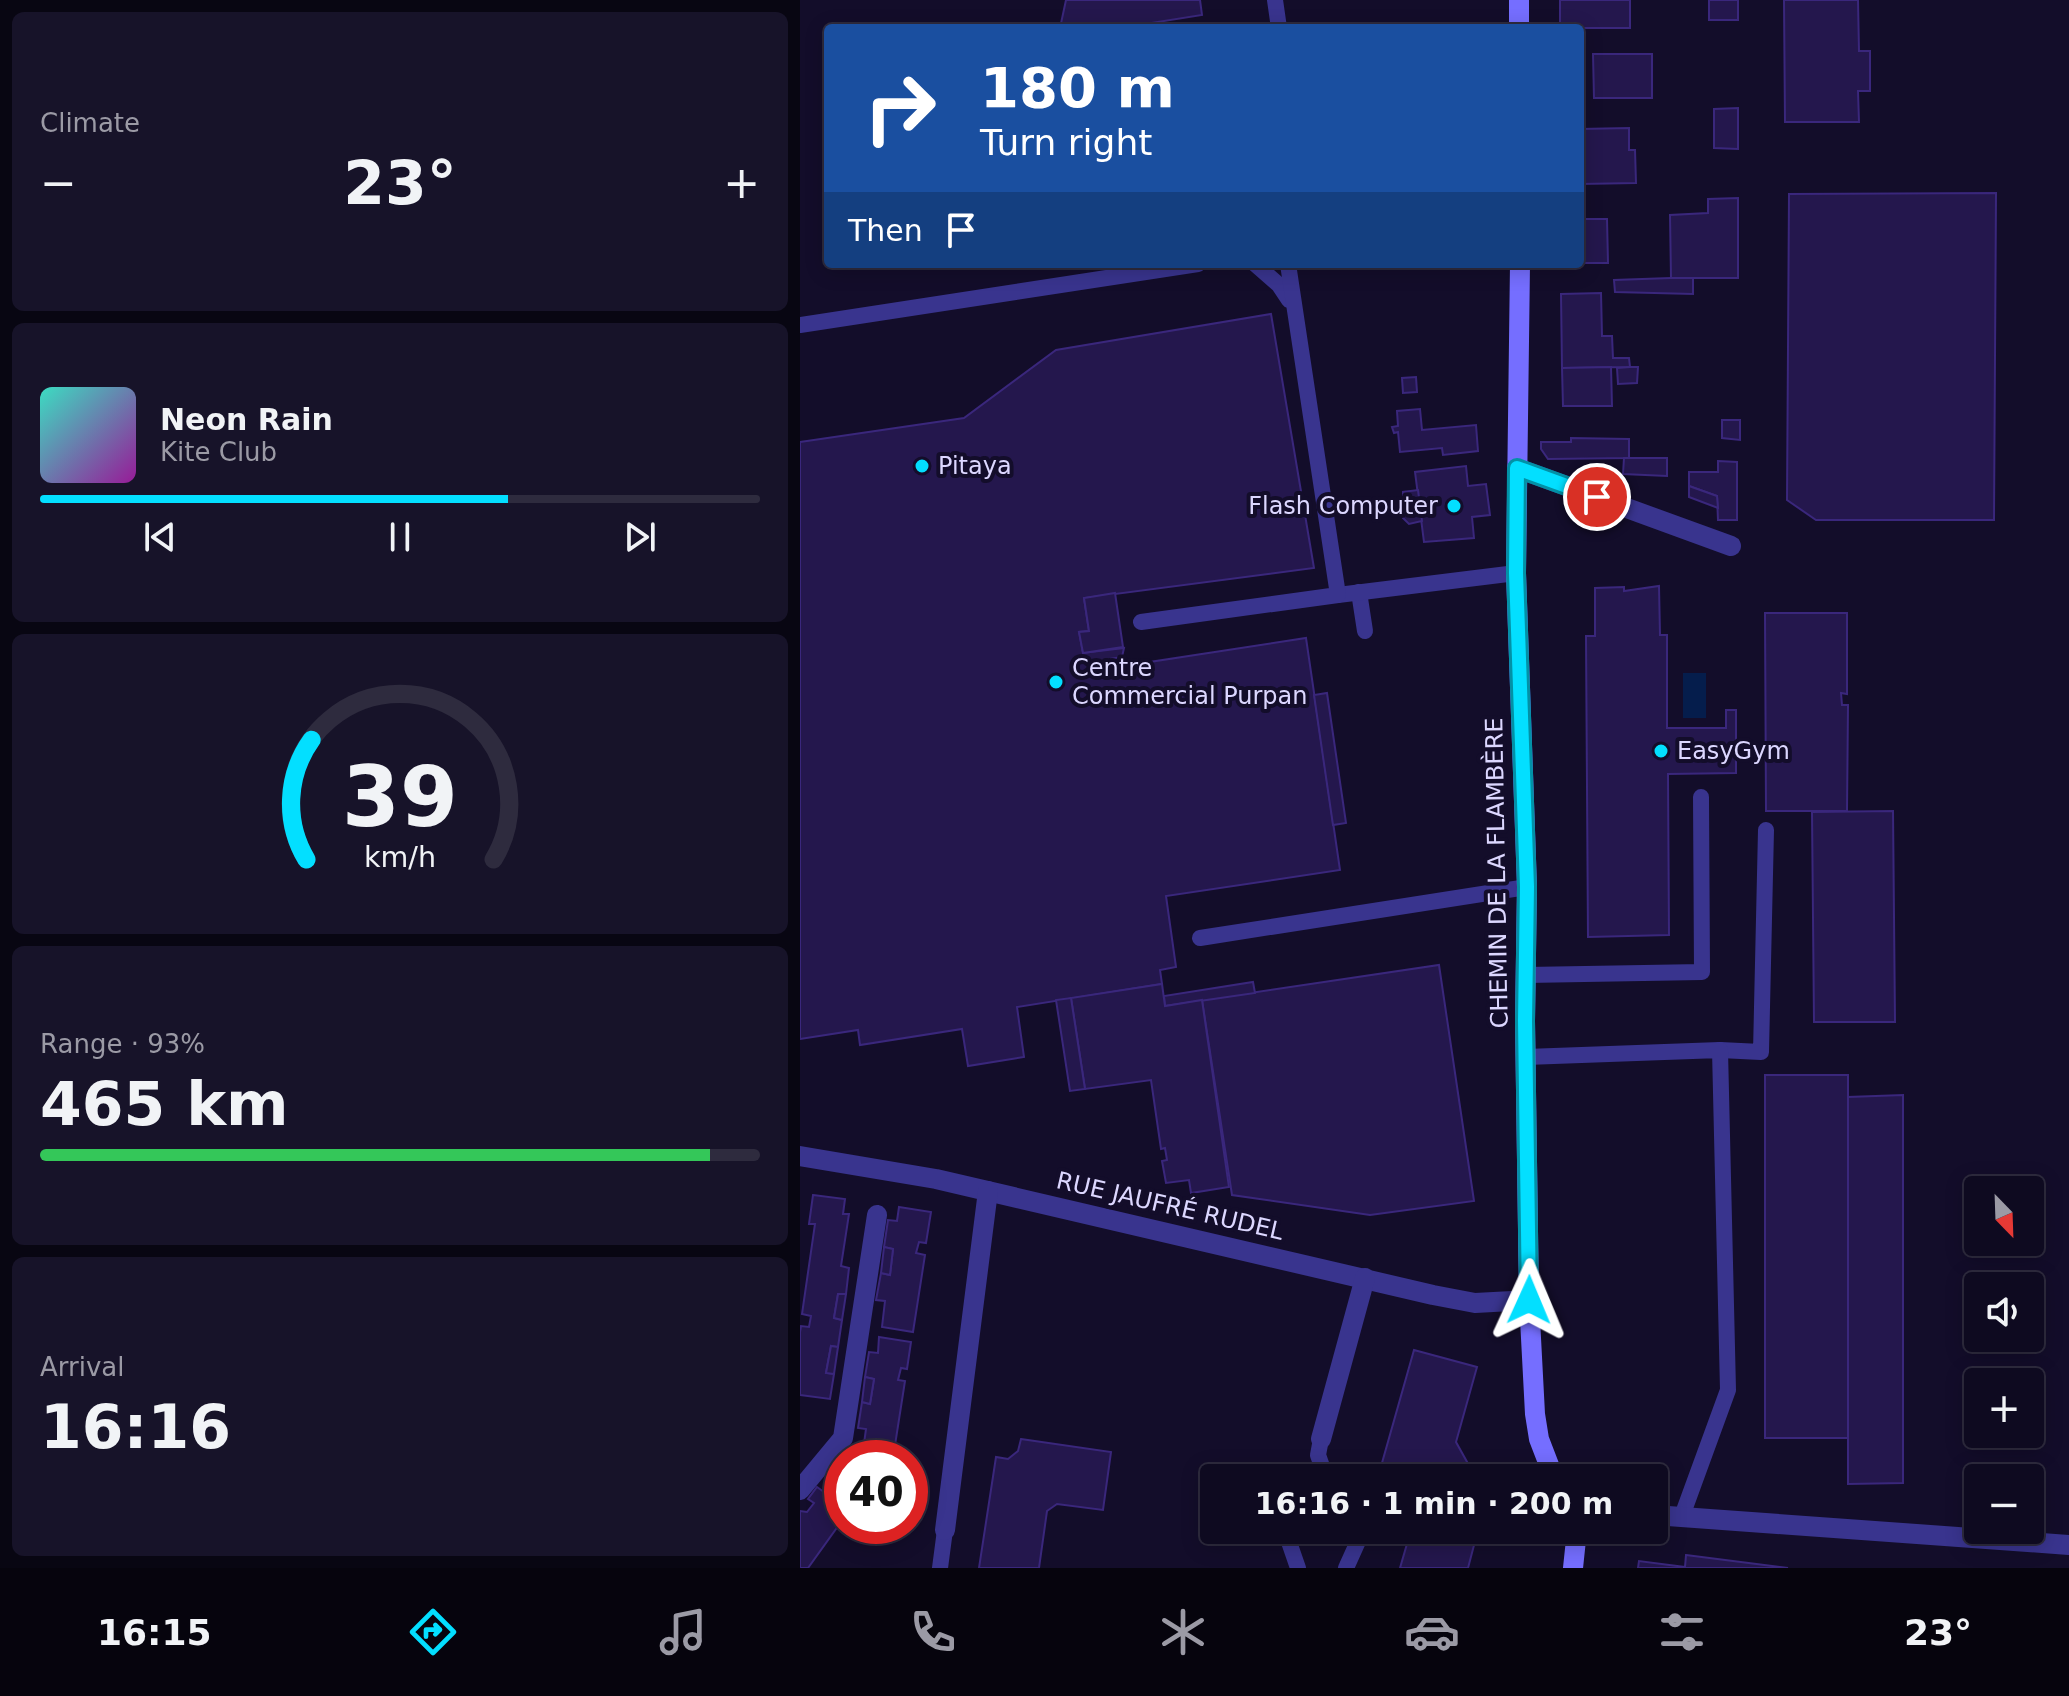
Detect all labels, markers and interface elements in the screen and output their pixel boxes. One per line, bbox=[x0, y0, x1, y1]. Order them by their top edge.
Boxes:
text: 180 m bbox=[980, 55, 1175, 120]
icon: right bbox=[848, 56, 952, 160]
text: Climate bbox=[40, 108, 140, 138]
text: Turn right bbox=[980, 122, 1152, 163]
text: 23° bbox=[343, 148, 457, 218]
text: − bbox=[40, 157, 77, 208]
text: + bbox=[723, 157, 760, 208]
icon: arrive bbox=[939, 208, 983, 252]
text: Then bbox=[848, 213, 923, 248]
text: Neon Rain bbox=[160, 402, 333, 437]
text: Kite Club bbox=[160, 437, 277, 467]
place label: Pitaya bbox=[938, 452, 1012, 480]
marker: Pitaya bbox=[913, 457, 931, 475]
pin bbox=[1563, 463, 1631, 531]
icon: arrive bbox=[1575, 475, 1619, 519]
place label: Flash Computer bbox=[1248, 492, 1438, 520]
marker: Flash Computer bbox=[1445, 497, 1463, 515]
icon: previous bbox=[138, 515, 182, 559]
icon: pause bbox=[378, 515, 422, 559]
icon: next bbox=[618, 515, 662, 559]
place label: Centre Commercial Purpan bbox=[1072, 654, 1307, 710]
marker: Centre Commercial Purpan bbox=[1047, 673, 1065, 691]
street label: CHEMIN DE LA FLAMBÈRE bbox=[1479, 717, 1514, 1029]
place label: EasyGym bbox=[1677, 737, 1790, 765]
marker: EasyGym bbox=[1652, 742, 1670, 760]
text: 39 bbox=[342, 749, 458, 846]
text: km/h bbox=[364, 840, 436, 874]
text: Range · 93% bbox=[40, 1029, 205, 1059]
text: 465 km bbox=[40, 1069, 289, 1139]
street label: RUE JAUFRÉ RUDEL bbox=[1054, 1165, 1287, 1246]
north arrow bbox=[1964, 1176, 2044, 1256]
map controls bbox=[1964, 1176, 2044, 1544]
position arrow bbox=[1487, 1258, 1571, 1342]
button: sound bbox=[1964, 1272, 2044, 1352]
text: Arrival bbox=[40, 1352, 124, 1382]
button: + bbox=[1964, 1368, 2044, 1448]
text: 16:16 bbox=[40, 1392, 231, 1462]
speed limit sign: 40 bbox=[824, 1440, 928, 1544]
button: − bbox=[1964, 1464, 2044, 1544]
text: 16:16 · 1 min · 200 m bbox=[1255, 1486, 1613, 1521]
icon: directions bbox=[405, 1604, 461, 1660]
icon: music bbox=[655, 1604, 711, 1660]
icon: phone bbox=[905, 1604, 961, 1660]
icon: climate bbox=[1155, 1604, 1211, 1660]
icon: car bbox=[1404, 1604, 1460, 1660]
icon: filters bbox=[1654, 1604, 1710, 1660]
text: 16:15 bbox=[97, 1612, 211, 1653]
text: 23° bbox=[1904, 1612, 1972, 1653]

